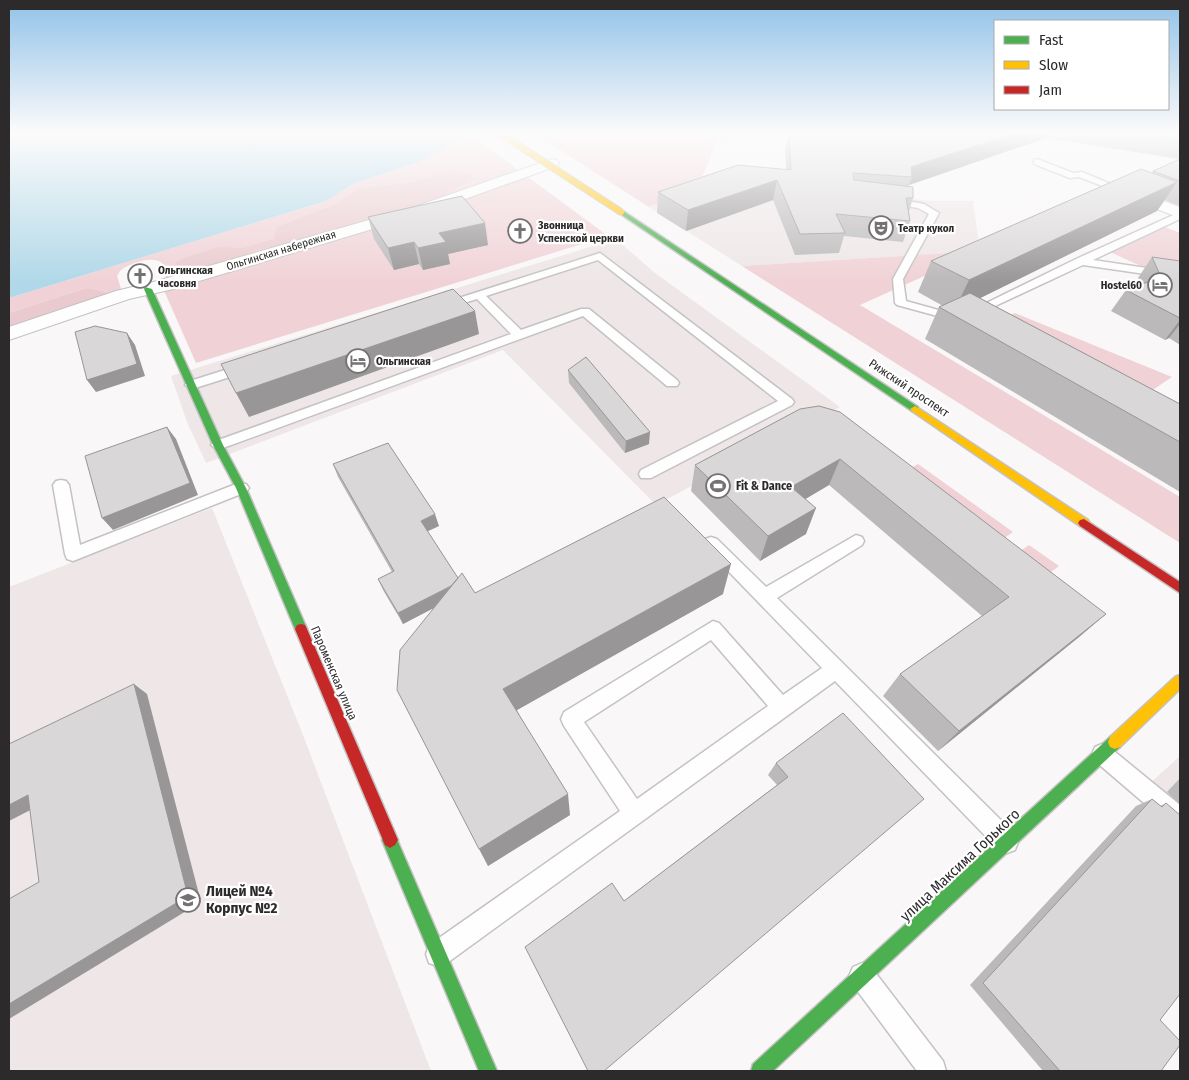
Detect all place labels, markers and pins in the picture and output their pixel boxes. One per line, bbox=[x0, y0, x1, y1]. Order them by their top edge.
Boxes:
theatre icon: Театр кукол bbox=[868, 215, 894, 241]
church icon: Звонница Успенской церкви bbox=[507, 218, 533, 244]
place label: Звонница Успенской церкви bbox=[537, 219, 624, 245]
place label: Театр кукол bbox=[898, 222, 954, 235]
church icon: Ольгинская часовня bbox=[127, 263, 153, 289]
place label: Ольгинская часовня bbox=[158, 264, 213, 290]
hotel icon: Hostel60 bbox=[1147, 272, 1173, 298]
place label: Hostel60 bbox=[1101, 279, 1142, 292]
hotel icon: Ольгинская bbox=[345, 348, 371, 374]
place label: Ольгинская bbox=[376, 355, 431, 368]
sports icon: Fit & Dance bbox=[705, 473, 731, 499]
place label: Fit & Dance bbox=[736, 479, 792, 493]
place label: Лицей №4 Корпус №2 bbox=[206, 882, 277, 917]
school or university icon: Лицей №4 Корпус №2 bbox=[175, 887, 201, 913]

